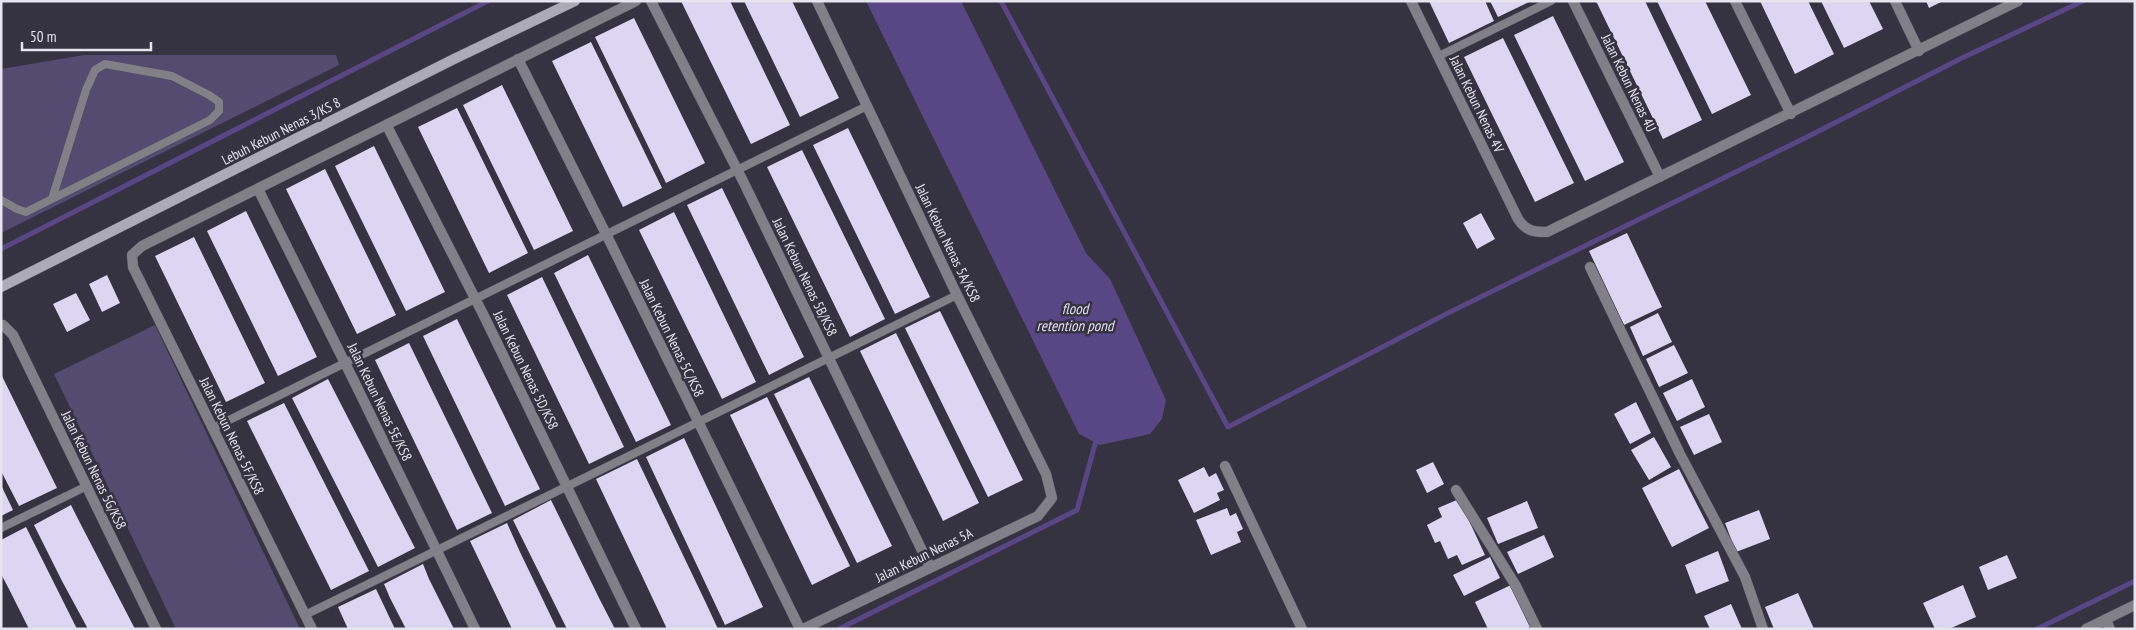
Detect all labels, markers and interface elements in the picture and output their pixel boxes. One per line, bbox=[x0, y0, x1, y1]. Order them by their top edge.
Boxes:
scale bar bbox=[22, 20, 151, 52]
text: 50 m bbox=[30, 27, 56, 46]
street label: Jalan Kebun Nenas 4U bbox=[1597, 30, 1660, 135]
street label: Jalan Kebun Nenas 4V bbox=[1445, 52, 1509, 156]
street label: Lebuh Kebun Nenas 3/KS 8 bbox=[219, 93, 343, 169]
street label: Jalan Kebun Nenas 5A/KS8 bbox=[911, 180, 984, 305]
street label: Jalan Kebun Nenas 5B/KS8 bbox=[768, 214, 841, 339]
street label: Jalan Kebun Nenas 5C/KS8 bbox=[635, 275, 708, 400]
water label: flood retention pond bbox=[1037, 299, 1116, 335]
street label: Jalan Kebun Nenas 5D/KS8 bbox=[489, 307, 563, 432]
street label: Jalan Kebun Nenas 5E/KS8 bbox=[343, 339, 416, 464]
street label: Jalan Kebun Nenas 5F/KS8 bbox=[195, 373, 268, 498]
street label: Jalan Kebun Nenas 5G/KS8 bbox=[57, 407, 131, 532]
street label: Jalan Kebun Nenas 5A bbox=[871, 524, 976, 587]

